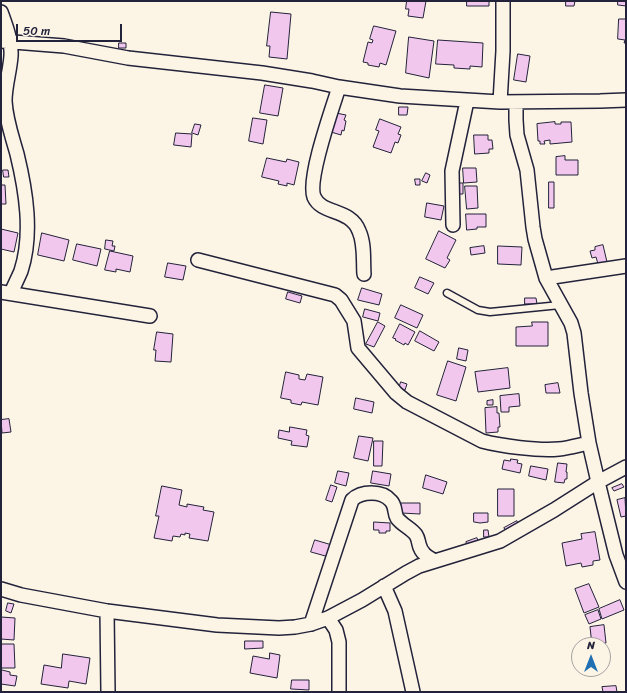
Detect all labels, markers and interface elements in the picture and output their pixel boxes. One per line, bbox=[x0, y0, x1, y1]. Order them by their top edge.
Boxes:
scale bar bbox=[18, 16, 124, 42]
text: 50 m bbox=[23, 20, 50, 42]
text: N bbox=[587, 636, 595, 655]
north arrow bbox=[571, 637, 611, 677]

